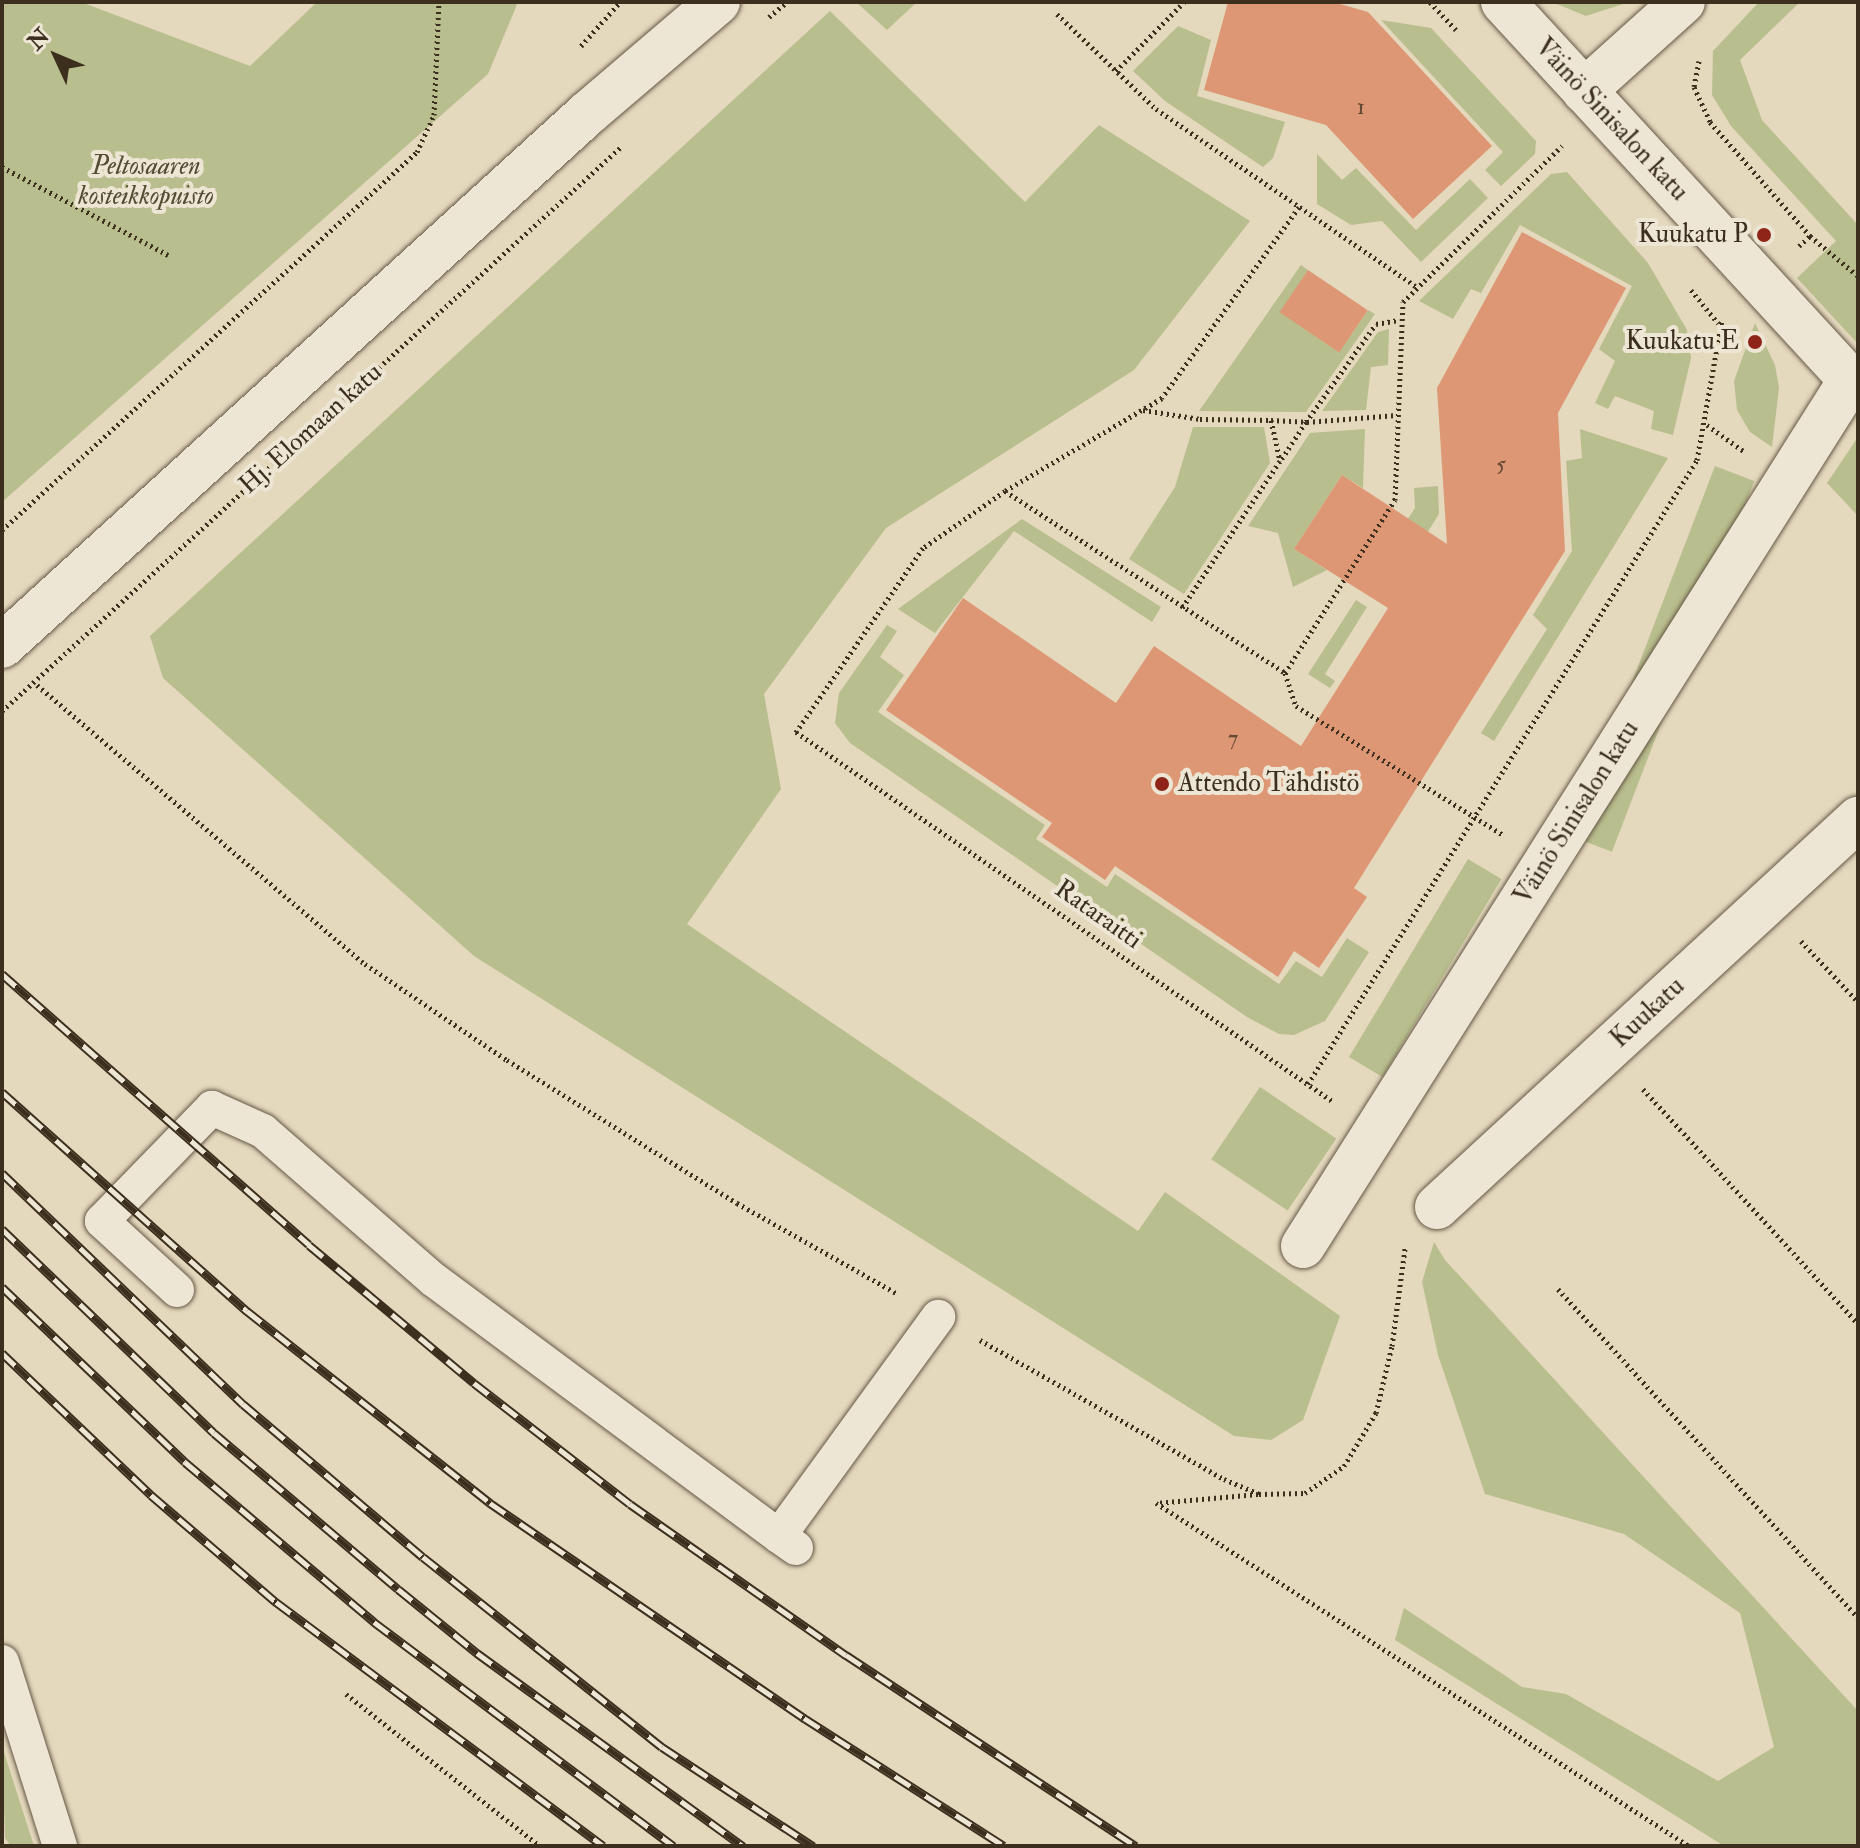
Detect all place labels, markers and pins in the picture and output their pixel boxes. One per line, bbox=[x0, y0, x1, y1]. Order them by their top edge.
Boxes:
place label: Kuukatu P bbox=[1638, 219, 1748, 251]
marker: Kuukatu P bbox=[1755, 226, 1773, 244]
place label: Kuukatu E bbox=[1625, 326, 1739, 358]
marker: Kuukatu E bbox=[1746, 333, 1764, 351]
place label: Attendo Tähdistö bbox=[1178, 768, 1359, 800]
marker: Attendo Tähdistö bbox=[1153, 775, 1171, 793]

